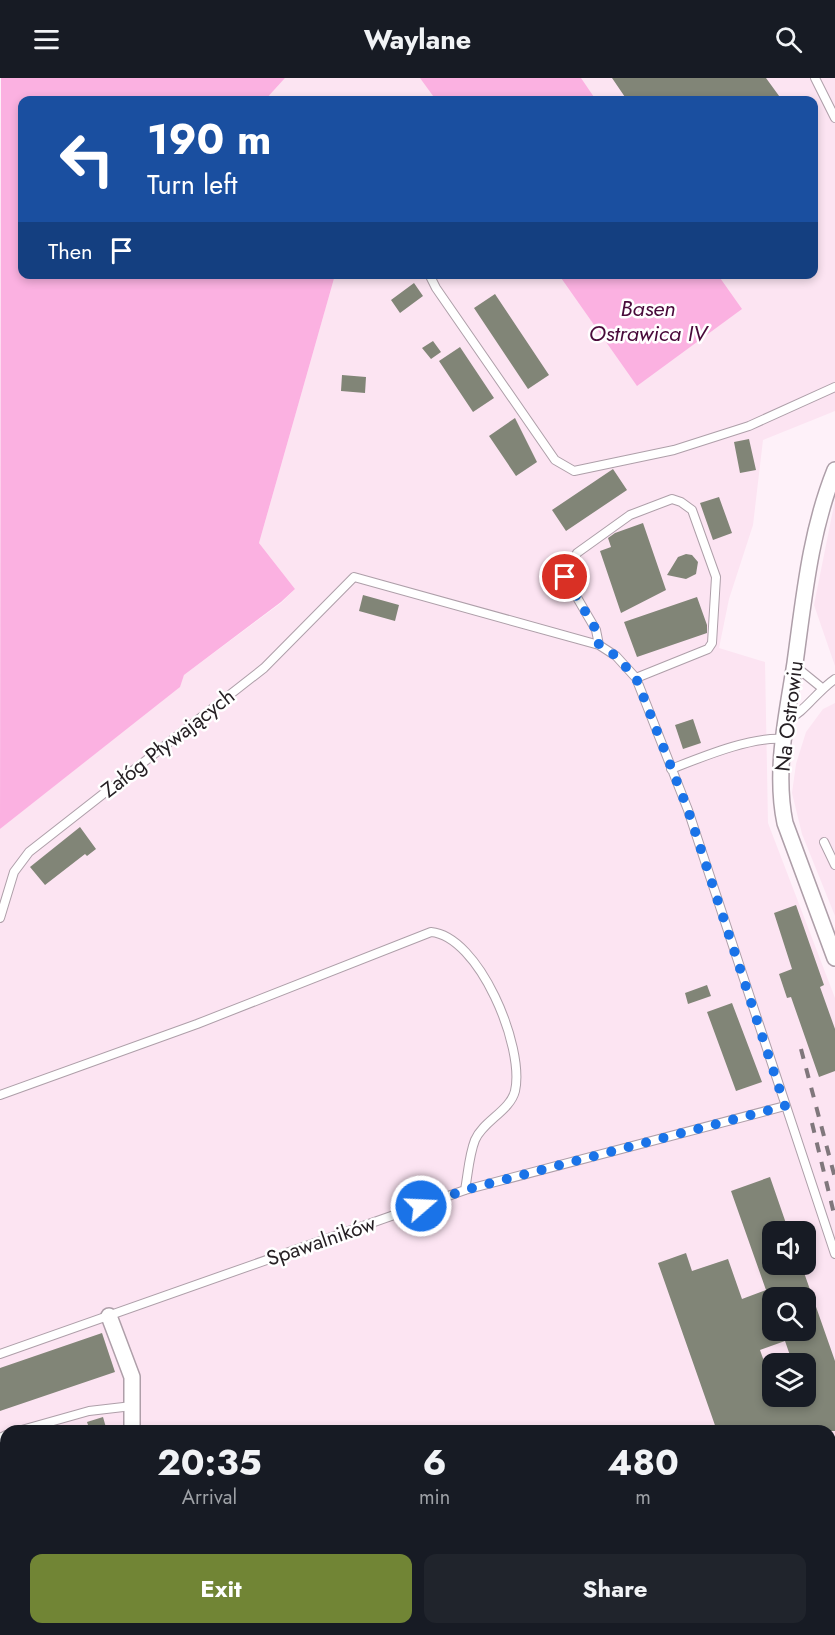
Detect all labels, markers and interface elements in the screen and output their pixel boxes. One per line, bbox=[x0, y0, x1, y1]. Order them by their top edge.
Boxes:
text: Waylane bbox=[364, 20, 471, 59]
icon: menu bbox=[30, 23, 63, 56]
icon: search bbox=[772, 23, 805, 56]
text: 190 m bbox=[147, 109, 271, 170]
icon: left bbox=[48, 120, 126, 198]
text: Turn left bbox=[147, 165, 237, 204]
icon: arrive bbox=[105, 234, 138, 267]
text: Then bbox=[48, 235, 93, 267]
water label: Basen Ostrawica IV bbox=[589, 292, 710, 349]
pin bbox=[539, 551, 590, 602]
icon: arrive bbox=[548, 560, 581, 593]
street label: Na Ostrowiu bbox=[767, 659, 811, 773]
street label: Załóg Pływających bbox=[95, 681, 241, 805]
position arrow bbox=[389, 1174, 453, 1238]
street label: Spawalników bbox=[262, 1208, 380, 1274]
map controls bbox=[762, 1221, 816, 1407]
button: sound bbox=[762, 1221, 816, 1275]
button: search bbox=[762, 1287, 816, 1341]
button: layers bbox=[762, 1353, 816, 1407]
text: 20:35 bbox=[157, 1436, 262, 1488]
text: 6 bbox=[422, 1436, 447, 1488]
text: 480 bbox=[607, 1436, 679, 1488]
text: Arrival bbox=[182, 1483, 237, 1512]
text: min bbox=[419, 1483, 450, 1512]
text: m bbox=[635, 1483, 651, 1512]
button: Exit bbox=[30, 1554, 412, 1623]
button: Share bbox=[424, 1554, 806, 1623]

